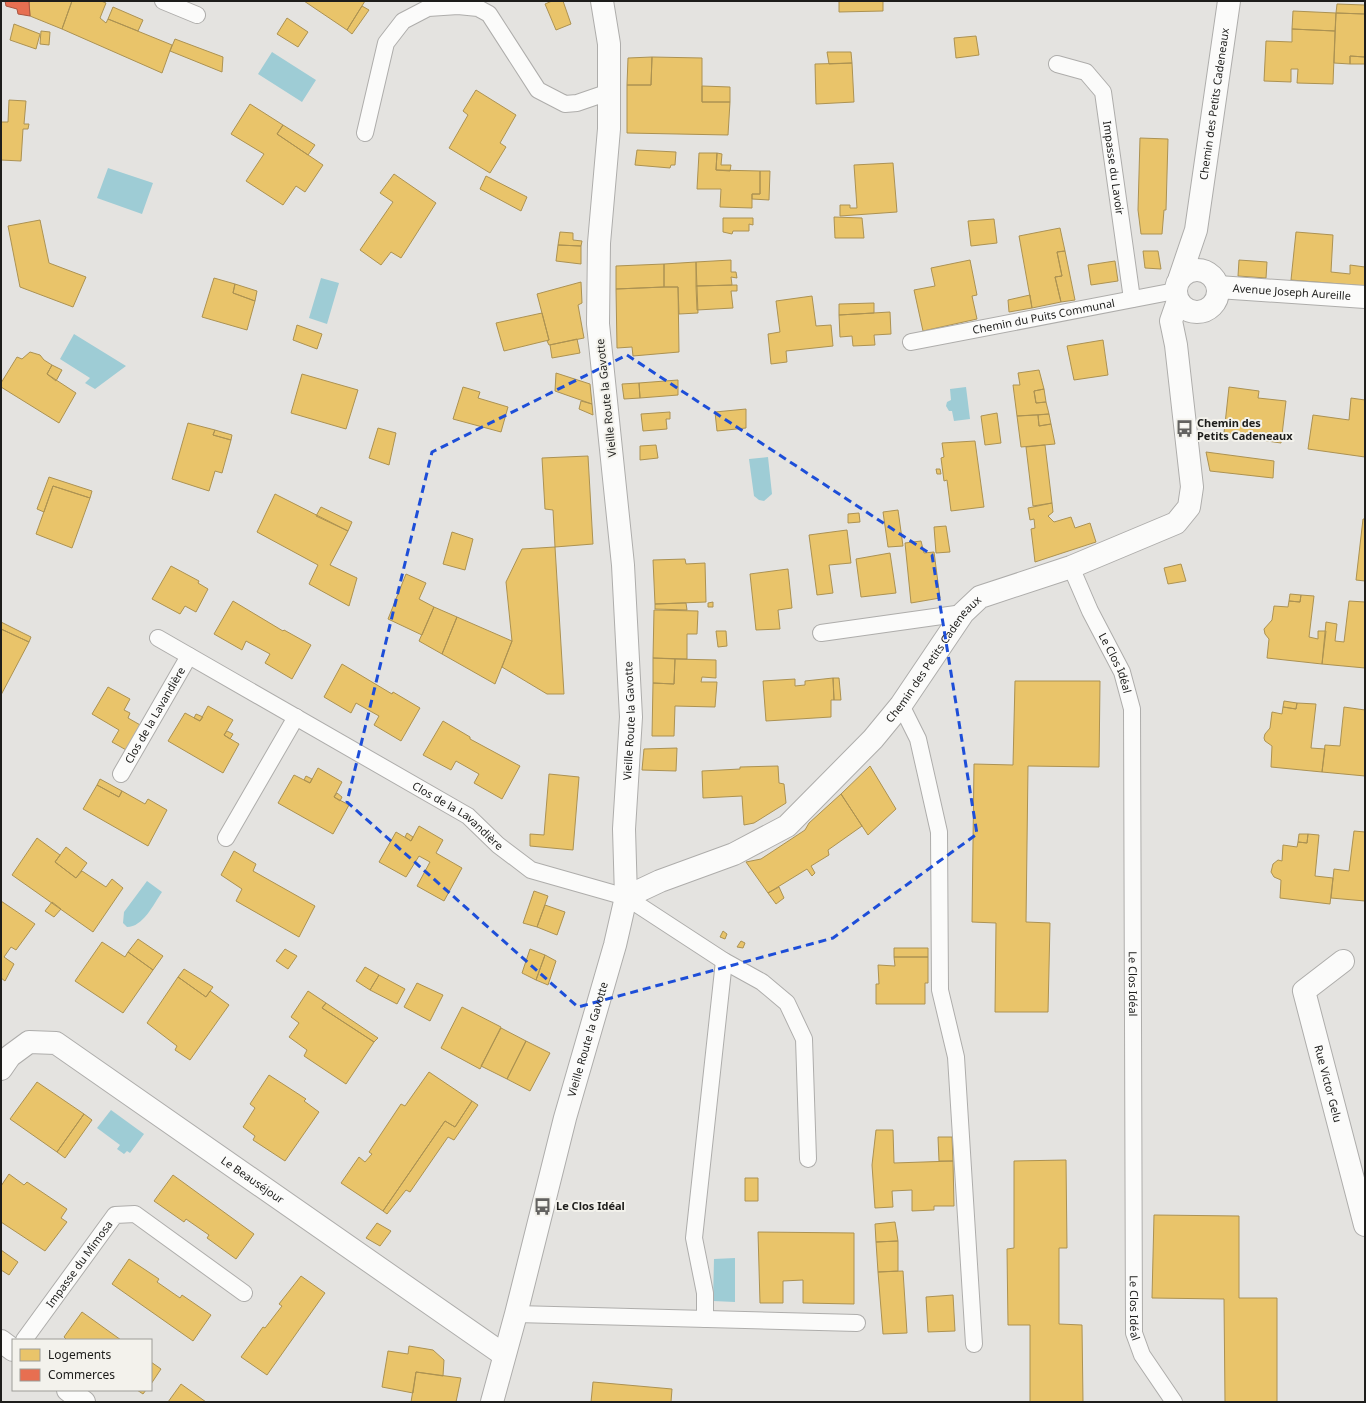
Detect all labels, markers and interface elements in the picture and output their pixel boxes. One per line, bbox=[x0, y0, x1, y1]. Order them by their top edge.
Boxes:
street label: Chemin des Petits Cadeneaux bbox=[1195, 27, 1232, 181]
street label: Impasse du Lavoir bbox=[1100, 120, 1128, 216]
street label: Avenue Joseph Aureille bbox=[1232, 280, 1351, 303]
street label: Chemin du Puits Communal bbox=[971, 295, 1116, 337]
street label: Vieille Route la Gavotte bbox=[592, 338, 619, 458]
place label: Chemin des Petits Cadeneaux bbox=[1197, 415, 1293, 443]
bus stop icon: Chemin des Petits Cadeneaux bbox=[1174, 419, 1194, 439]
street label: Chemin des Petits Cadeneaux bbox=[882, 592, 984, 725]
street label: Le Clos Idéal bbox=[1096, 630, 1135, 695]
street label: Vieille Route la Gavotte bbox=[619, 661, 638, 781]
street label: Clos de la Lavandière bbox=[121, 664, 188, 766]
street label: Clos de la Lavandière bbox=[410, 778, 506, 853]
street label: Le Clos Idéal bbox=[1126, 951, 1141, 1016]
street label: Vieille Route la Gavotte bbox=[563, 980, 611, 1099]
street label: Rue Victor Gelu bbox=[1311, 1043, 1346, 1124]
street label: Le Beauséjour bbox=[218, 1152, 288, 1207]
bus stop icon: Le Clos Idéal bbox=[533, 1196, 553, 1216]
place label: Le Clos Idéal bbox=[556, 1198, 625, 1213]
street label: Impasse du Mimosa bbox=[42, 1217, 116, 1310]
street label: Le Clos Idéal bbox=[1127, 1275, 1144, 1342]
legend bbox=[12, 1339, 152, 1391]
text: Logements bbox=[48, 1346, 111, 1363]
text: Commerces bbox=[48, 1366, 115, 1383]

